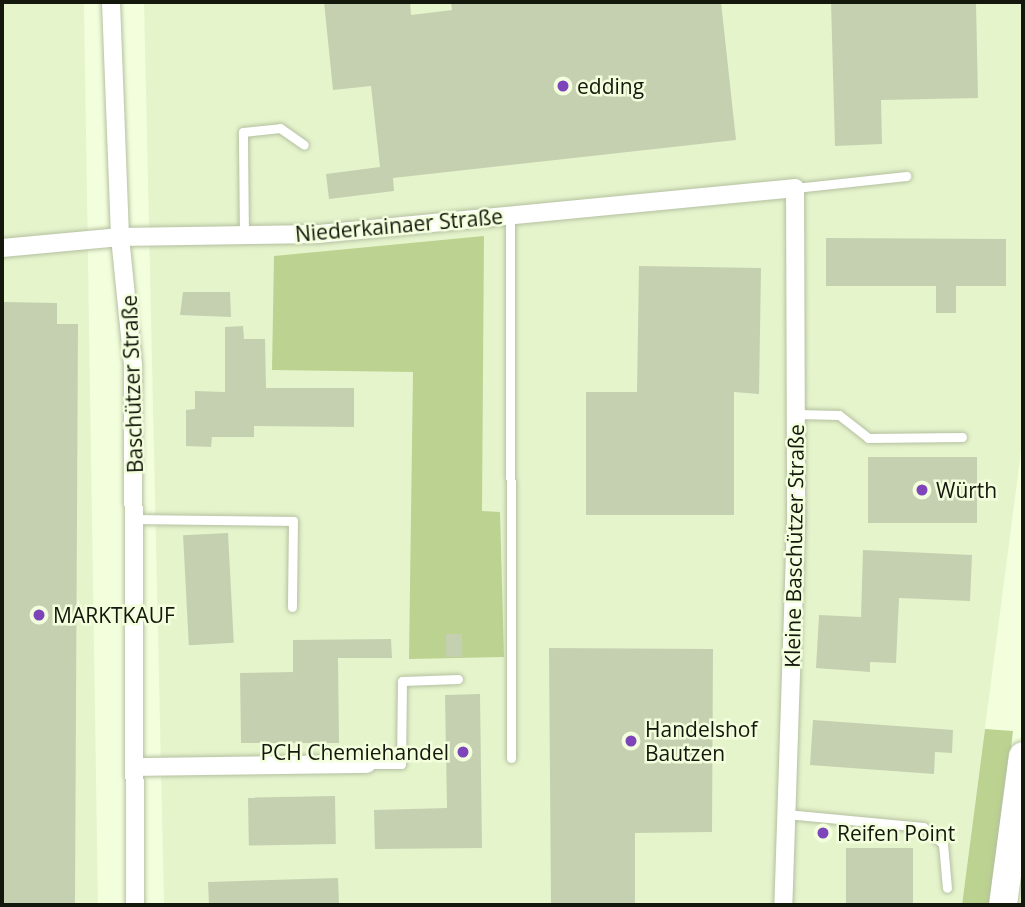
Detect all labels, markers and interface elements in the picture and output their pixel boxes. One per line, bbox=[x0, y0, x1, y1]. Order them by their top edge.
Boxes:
place label: edding bbox=[577, 73, 644, 99]
marker: edding bbox=[555, 78, 571, 94]
street label: Niederkainaer Straße bbox=[294, 203, 504, 247]
street label: Baschützer Straße bbox=[116, 294, 148, 474]
street label: Kleine Baschützer Straße bbox=[779, 424, 809, 668]
place label: Würth bbox=[936, 477, 997, 503]
marker: Würth bbox=[914, 482, 930, 498]
place label: MARKTKAUF bbox=[53, 602, 175, 628]
marker: MARKTKAUF bbox=[31, 607, 47, 623]
place label: Handelshof Bautzen bbox=[645, 716, 758, 766]
marker: Handelshof Bautzen bbox=[623, 733, 639, 749]
place label: PCH Chemiehandel bbox=[260, 739, 449, 765]
marker: PCH Chemiehandel bbox=[455, 744, 471, 760]
place label: Reifen Point bbox=[837, 820, 955, 846]
marker: Reifen Point bbox=[815, 825, 831, 841]

